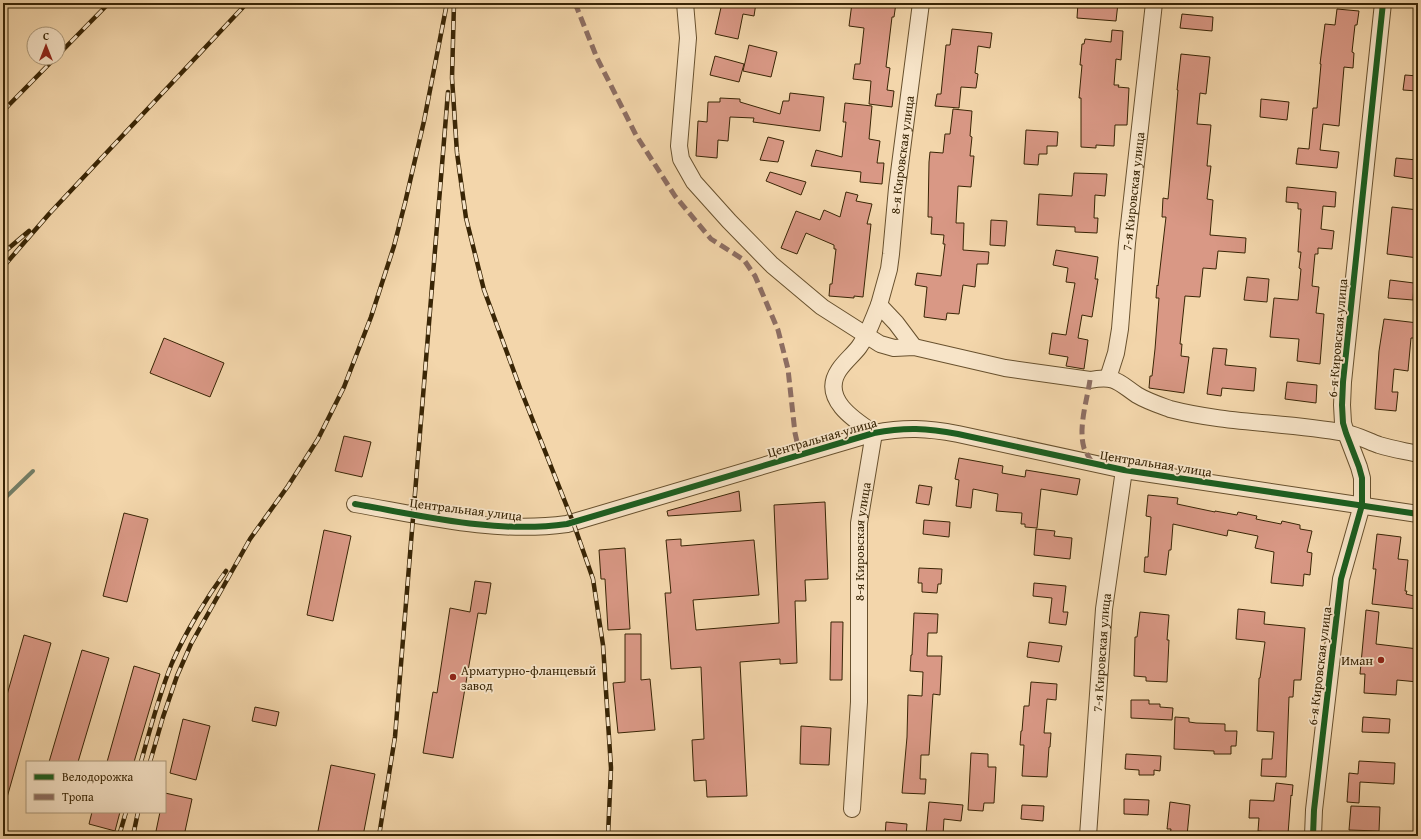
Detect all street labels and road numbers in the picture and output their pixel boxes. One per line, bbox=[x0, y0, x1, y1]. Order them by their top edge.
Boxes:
street label: 8-я Кировская улица bbox=[886, 94, 919, 215]
street label: 7-я Кировская улица bbox=[1117, 130, 1150, 251]
street label: 6-я Кировская улица bbox=[1323, 277, 1352, 398]
street label: Центральная улица bbox=[765, 413, 880, 462]
street label: Центральная улица bbox=[1099, 445, 1214, 482]
street label: 8-я Кировская улица bbox=[849, 480, 876, 601]
street label: Центральная улица bbox=[409, 493, 524, 526]
street label: 7-я Кировская улица bbox=[1088, 591, 1116, 713]
street label: 6-я Кировская улица bbox=[1303, 605, 1336, 726]

